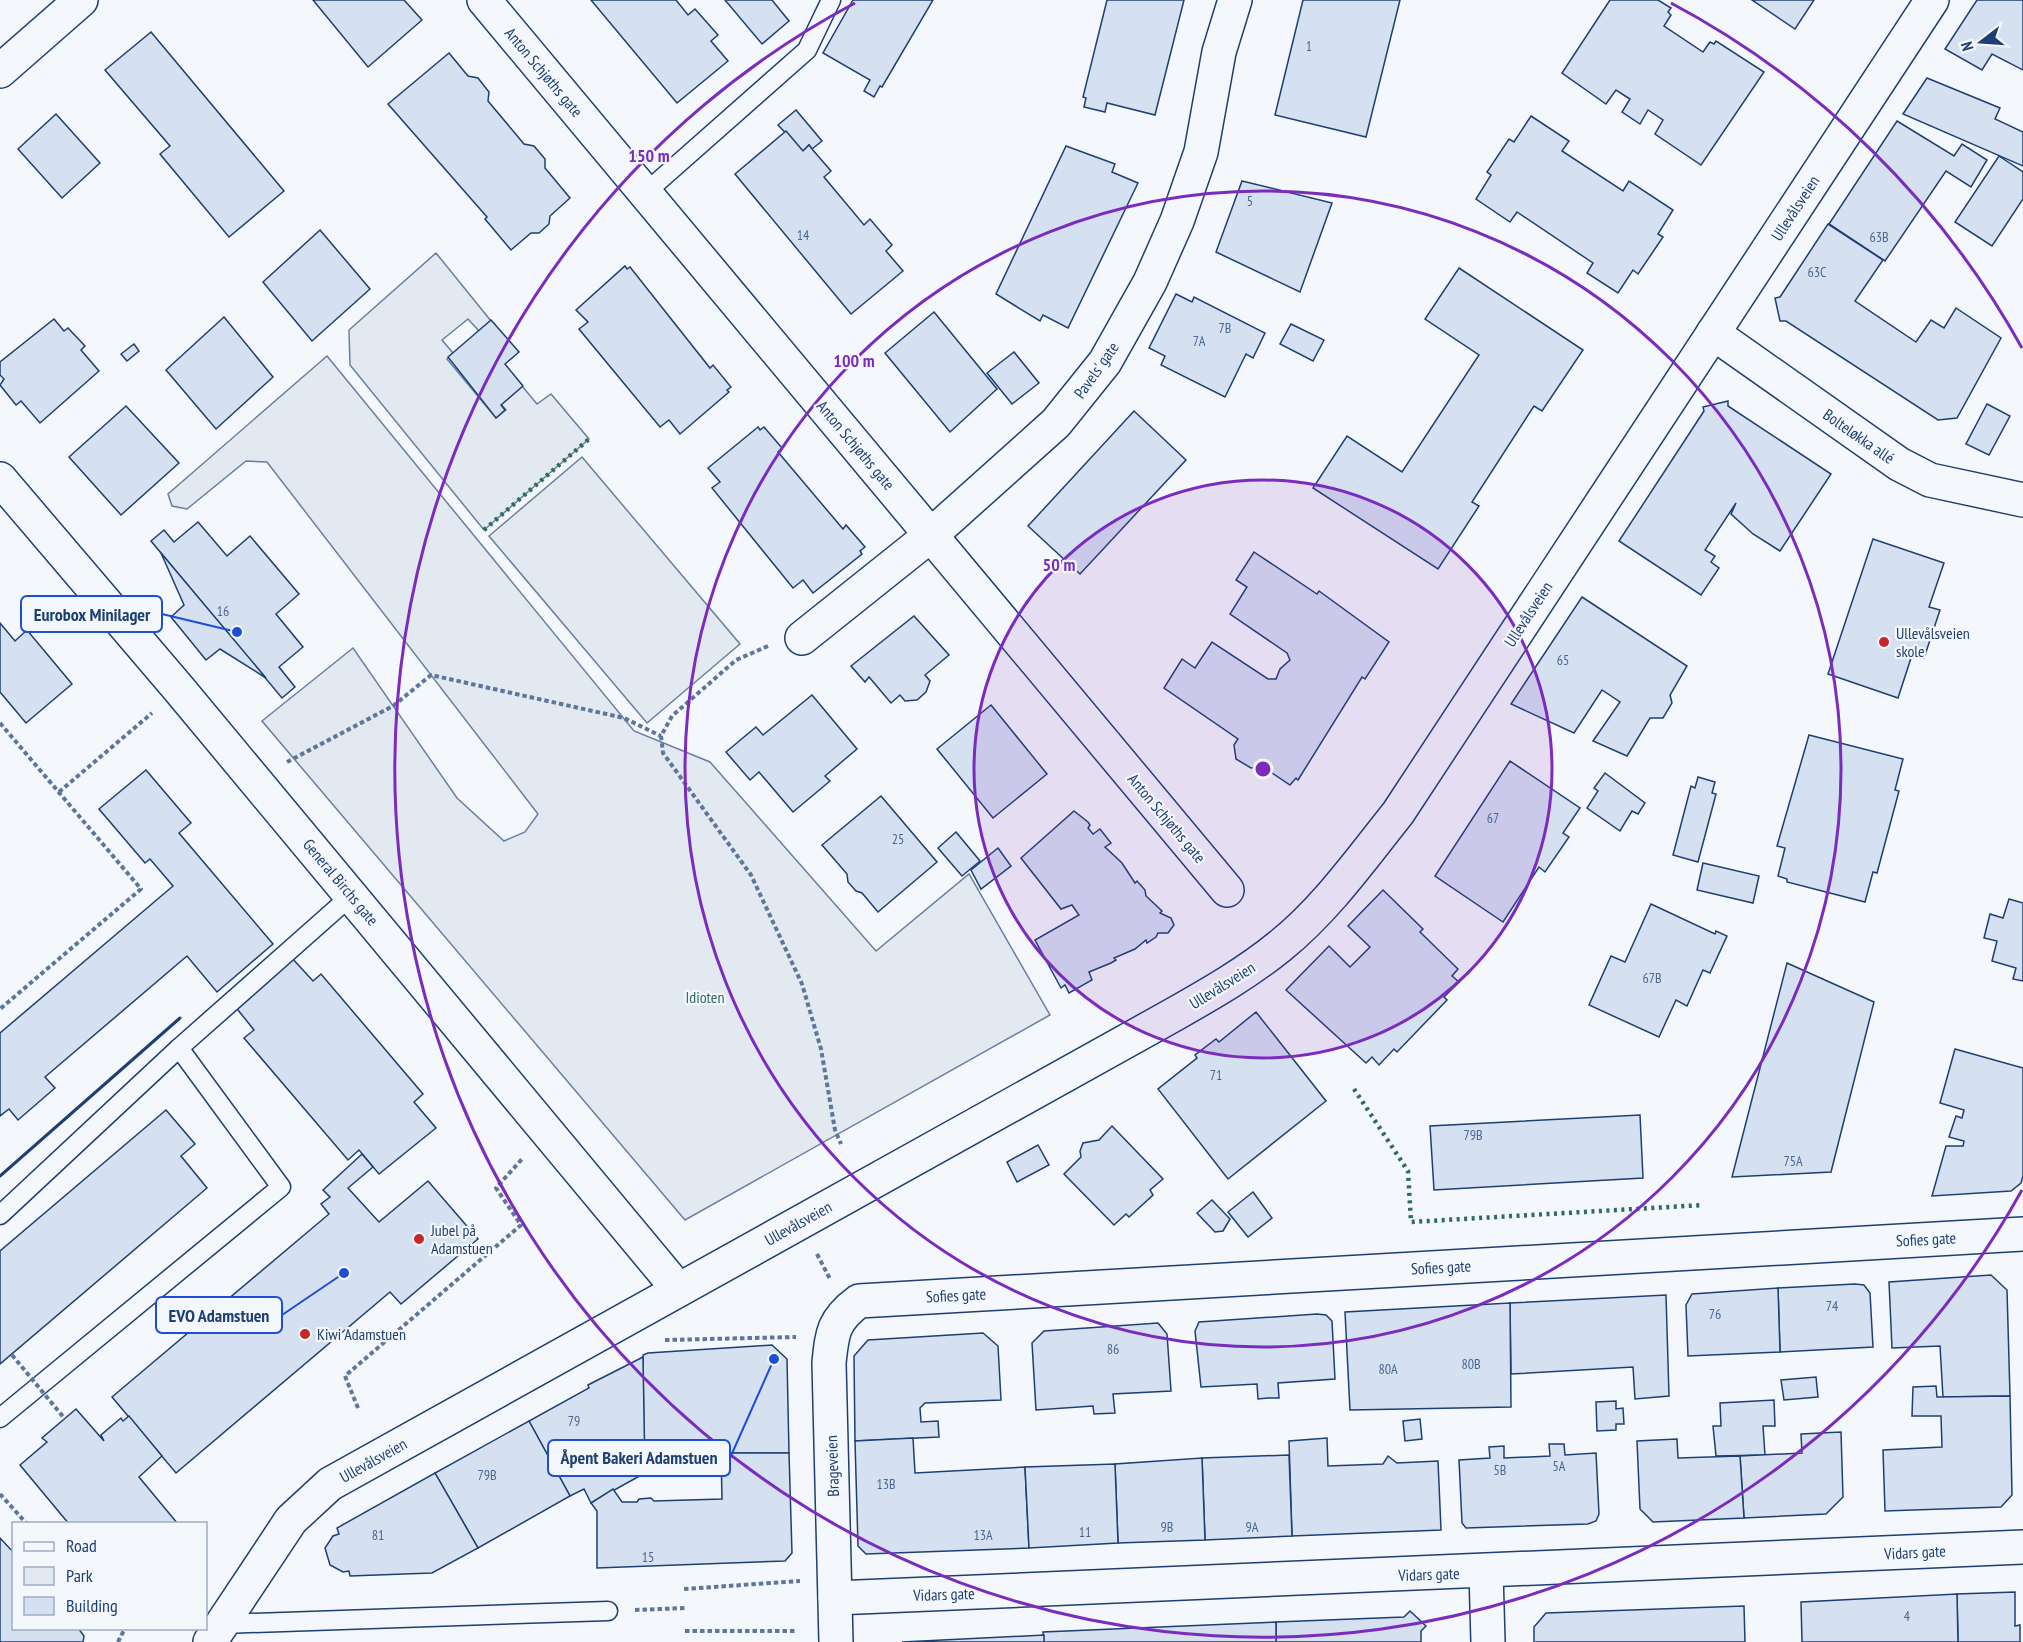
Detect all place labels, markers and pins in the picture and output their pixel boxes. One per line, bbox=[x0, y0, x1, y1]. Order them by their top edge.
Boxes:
callout: Eurobox Minilager bbox=[21, 596, 162, 632]
place label: Ullevålsveien skole bbox=[1896, 623, 1970, 661]
marker: Ullevålsveien skole bbox=[1877, 635, 1891, 649]
centre of rings bbox=[1253, 759, 1273, 779]
place label: Jubel på Adamstuen bbox=[430, 1220, 493, 1258]
marker: Jubel på Adamstuen bbox=[412, 1232, 426, 1246]
callout: EVO Adamstuen bbox=[156, 1297, 282, 1333]
place label: Kiwi Adamstuen bbox=[317, 1324, 406, 1344]
marker: Kiwi Adamstuen bbox=[298, 1327, 312, 1341]
callout: Åpent Bakeri Adamstuen bbox=[548, 1440, 730, 1476]

